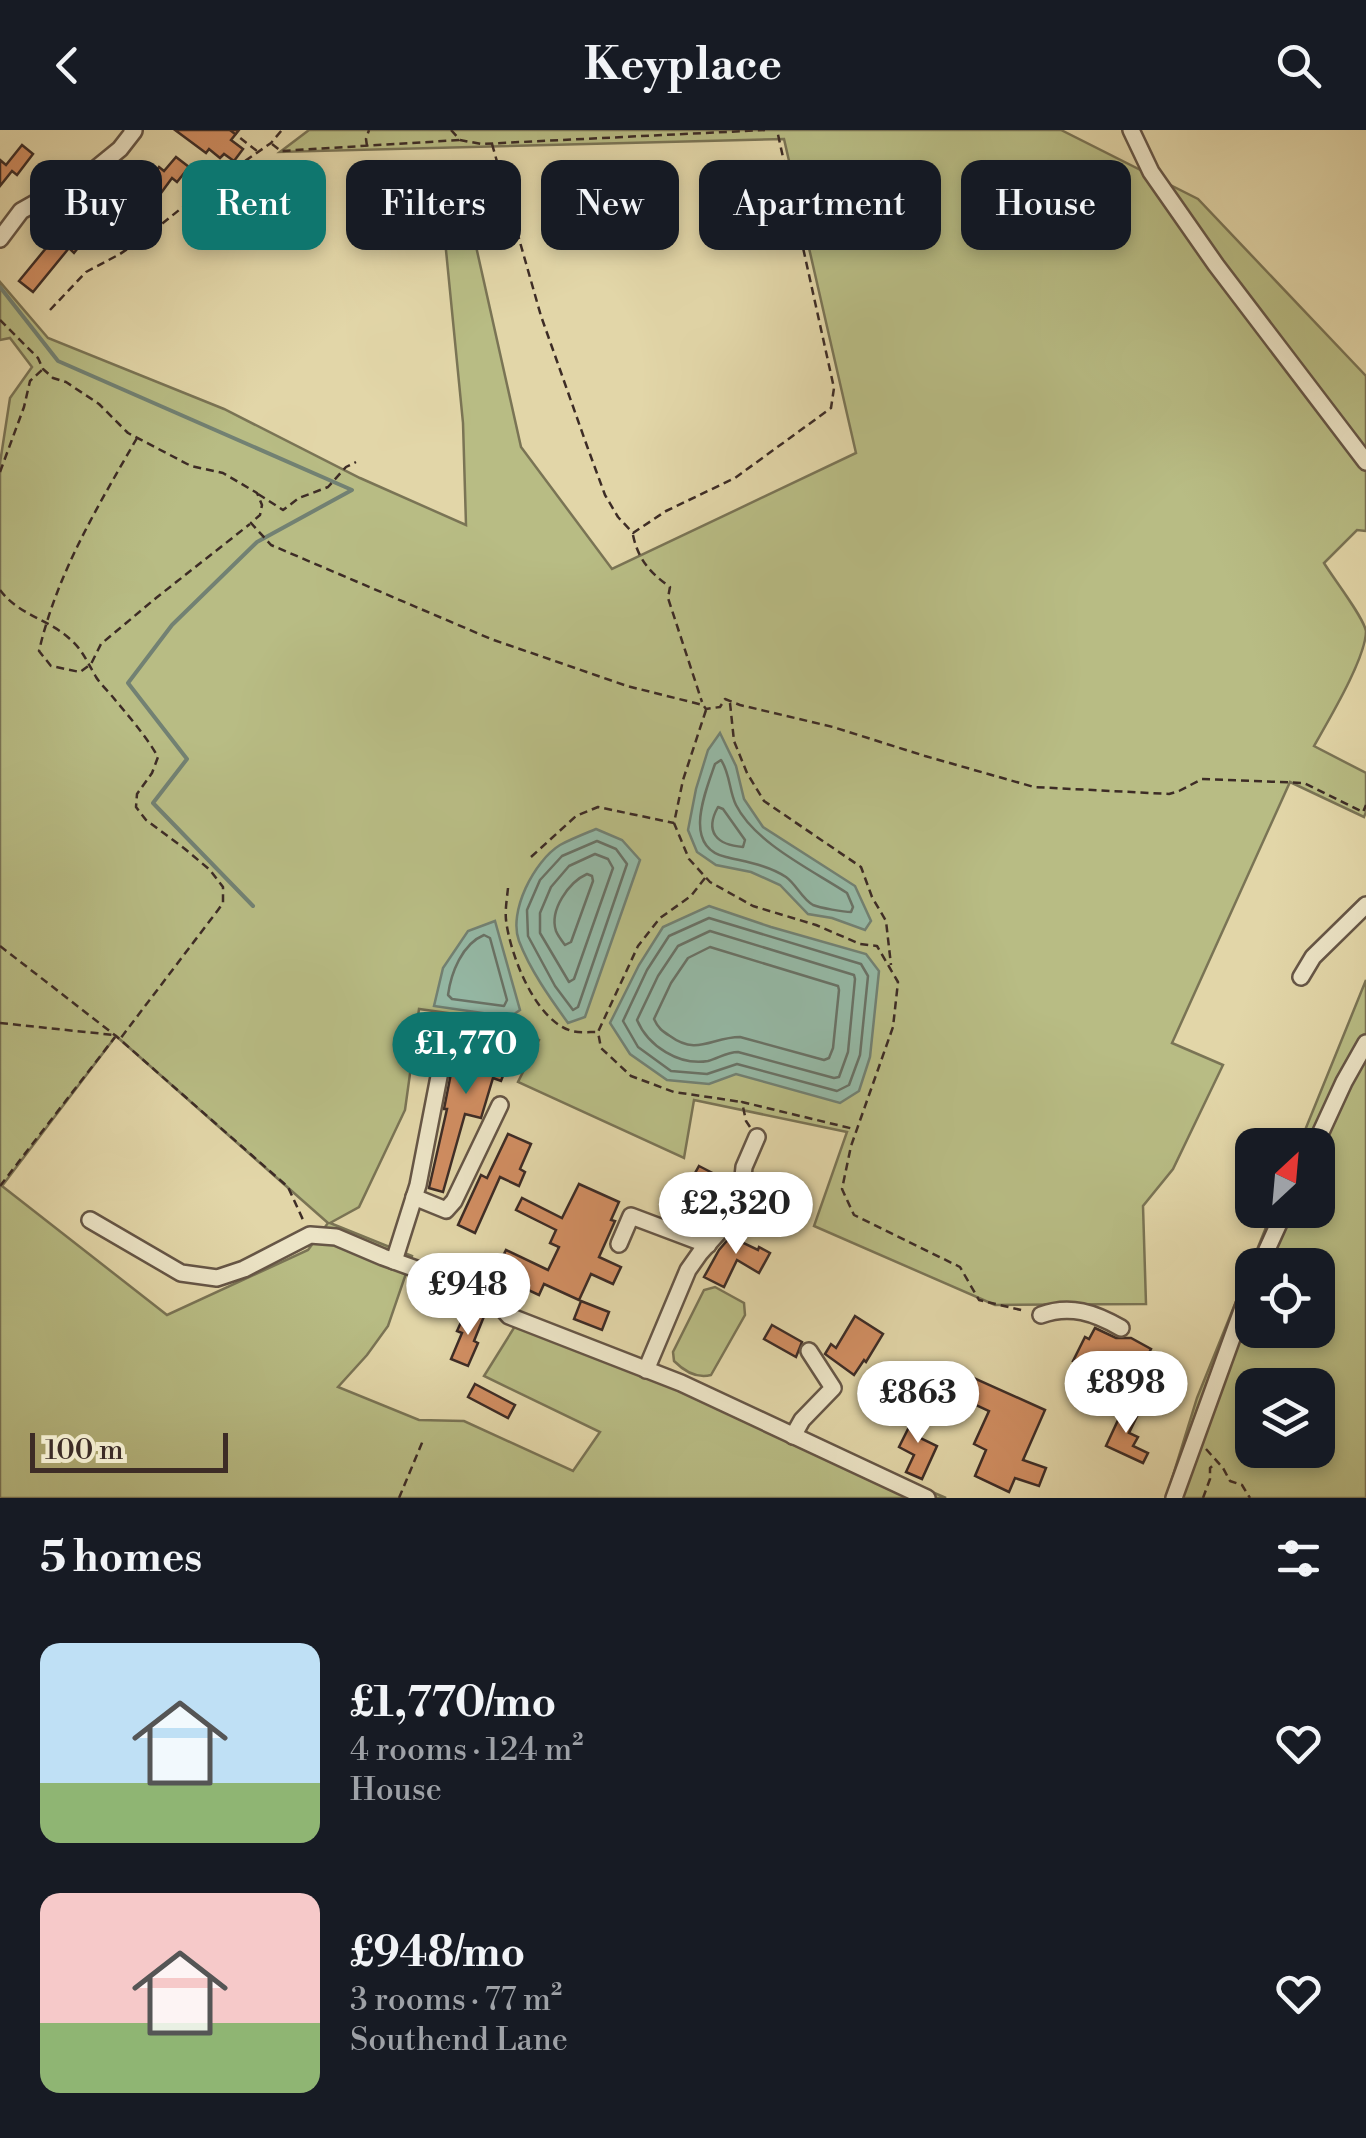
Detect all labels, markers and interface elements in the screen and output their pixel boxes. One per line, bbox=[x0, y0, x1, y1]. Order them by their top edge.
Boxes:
text: Keyplace bbox=[584, 37, 782, 94]
icon: back bbox=[40, 38, 95, 93]
icon: search bbox=[1271, 38, 1326, 93]
chip: Buy bbox=[30, 160, 162, 250]
chip: Rent bbox=[182, 160, 326, 250]
chip: Filters bbox=[346, 160, 521, 250]
chip: New bbox=[541, 160, 679, 250]
chip: Apartment bbox=[699, 160, 941, 250]
chip: House bbox=[961, 160, 1131, 250]
pin: £1,770 bbox=[385, 1012, 547, 1097]
text: £1,770 bbox=[414, 1024, 518, 1064]
north arrow bbox=[1235, 1128, 1335, 1228]
map controls bbox=[1235, 1128, 1335, 1468]
pin: £2,320 bbox=[655, 1172, 817, 1257]
text: £2,320 bbox=[681, 1184, 791, 1224]
button: locate bbox=[1235, 1248, 1335, 1348]
pin: £948 bbox=[409, 1253, 527, 1338]
text: £948 bbox=[428, 1265, 508, 1305]
pin: £898 bbox=[1067, 1351, 1185, 1436]
pin: £863 bbox=[859, 1361, 977, 1446]
text: £898 bbox=[1087, 1363, 1165, 1403]
button: layers bbox=[1235, 1368, 1335, 1468]
text: £863 bbox=[879, 1373, 957, 1413]
scale bar bbox=[30, 1428, 228, 1472]
text: 100 m bbox=[45, 1433, 124, 1468]
icon: filters bbox=[1271, 1531, 1326, 1586]
text: 5 homes bbox=[40, 1532, 202, 1585]
text: £1,770/mo bbox=[350, 1677, 556, 1730]
icon: home bbox=[120, 1683, 240, 1803]
icon: heart bbox=[1271, 1716, 1326, 1771]
text: 4 rooms · 124 m² bbox=[350, 1730, 583, 1770]
text: House bbox=[350, 1770, 442, 1810]
text: £948/mo bbox=[350, 1927, 525, 1980]
icon: home bbox=[120, 1933, 240, 2053]
icon: heart bbox=[1271, 1966, 1326, 2021]
text: 3 rooms · 77 m² bbox=[350, 1980, 562, 2020]
text: Southend Lane bbox=[350, 2020, 568, 2060]

